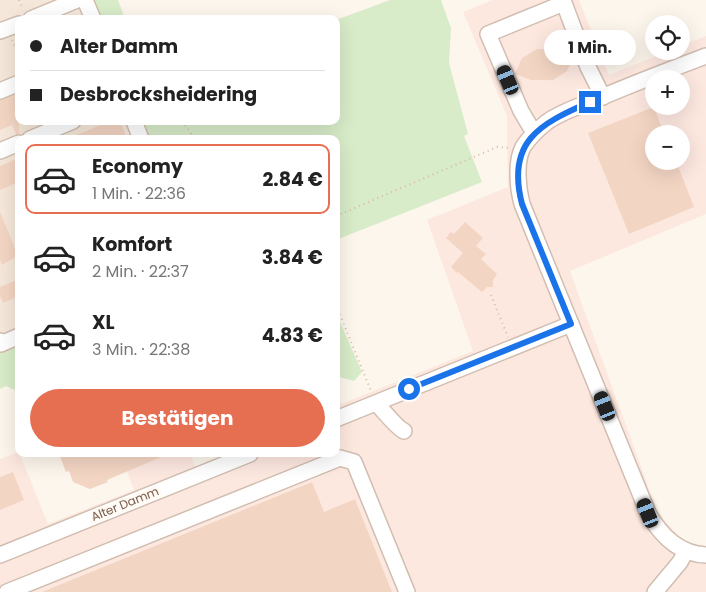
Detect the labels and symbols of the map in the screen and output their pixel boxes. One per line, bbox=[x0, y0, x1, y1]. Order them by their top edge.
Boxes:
callout: 1 Min. bbox=[544, 29, 636, 64]
car bbox=[495, 63, 520, 97]
route end bbox=[579, 91, 601, 113]
route start bbox=[398, 378, 420, 400]
car bbox=[592, 389, 617, 423]
street label: Alter Damm bbox=[88, 482, 161, 525]
car bbox=[635, 496, 660, 530]

